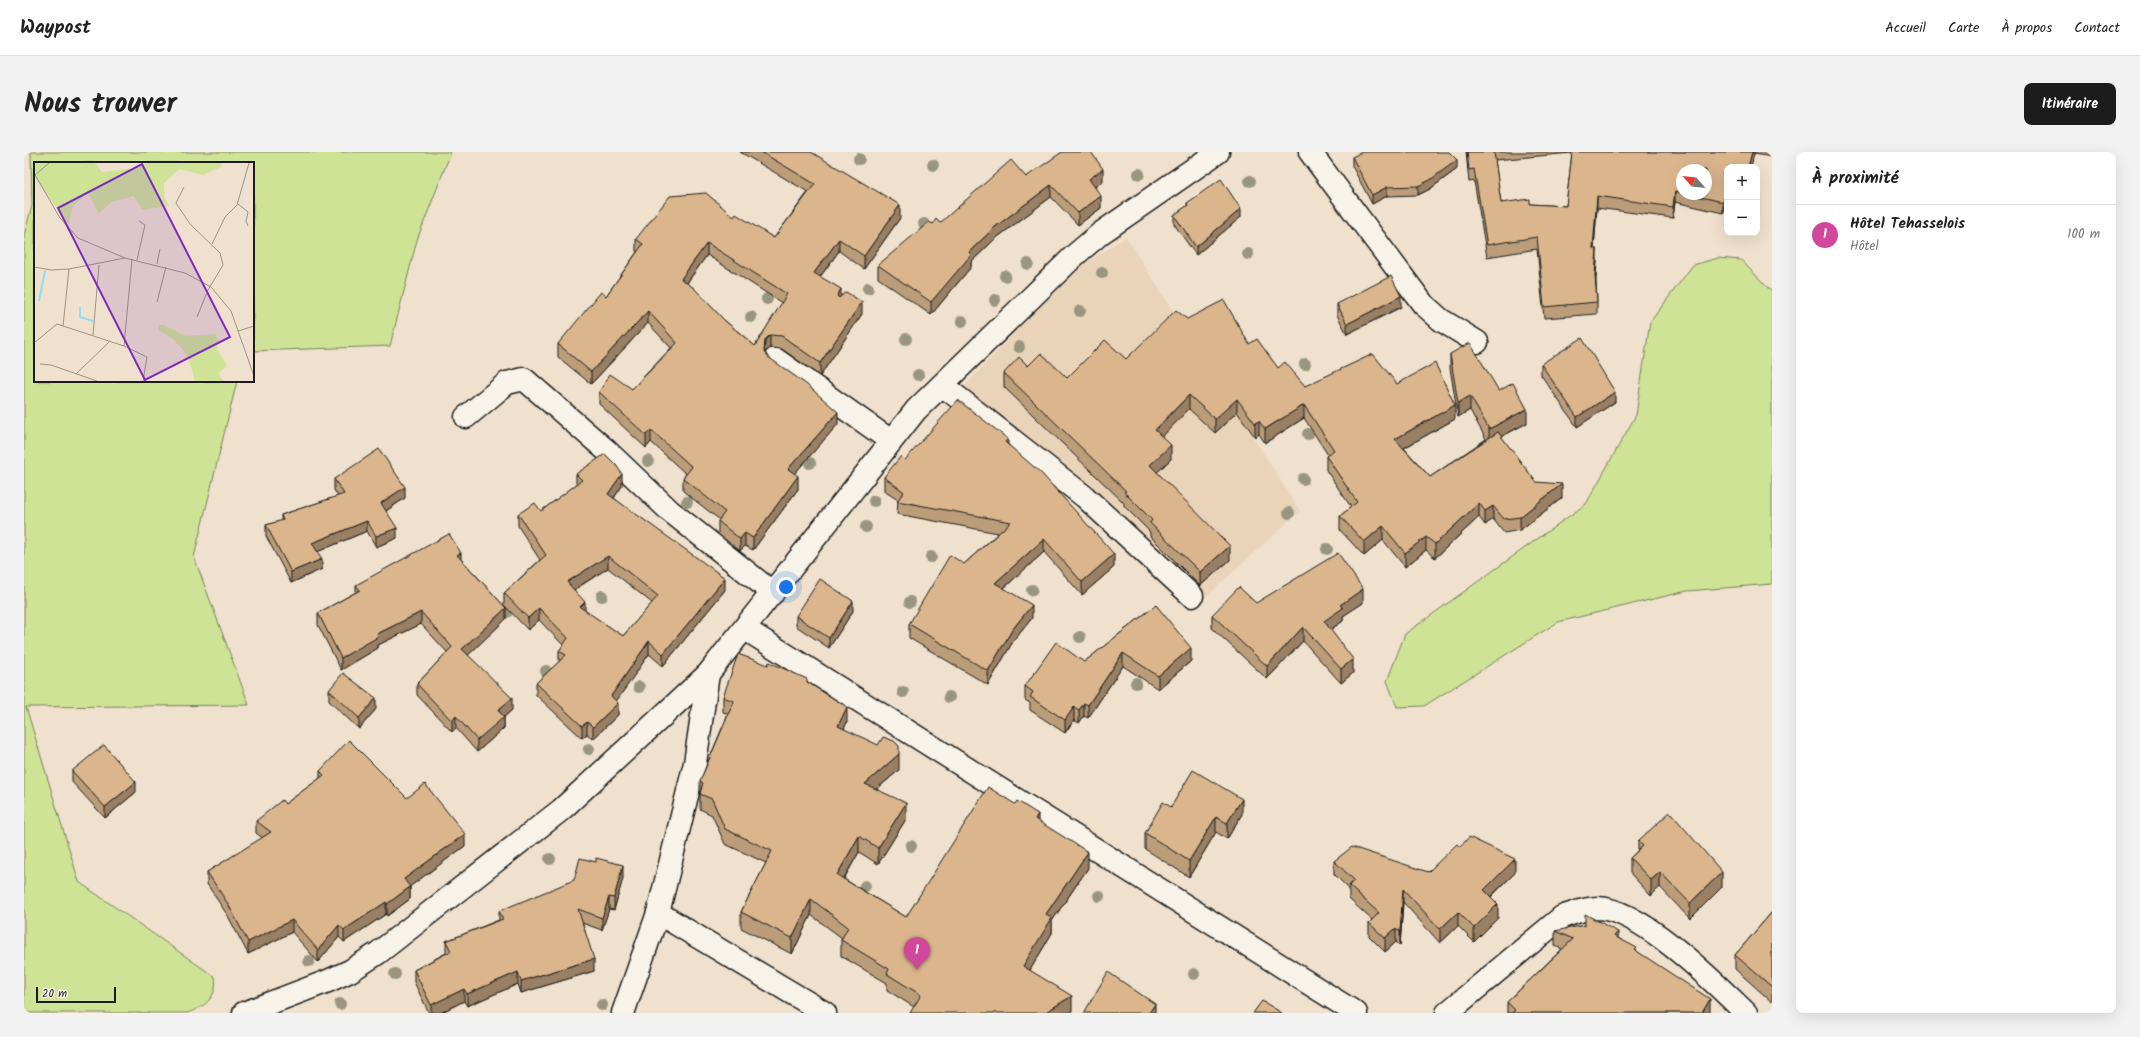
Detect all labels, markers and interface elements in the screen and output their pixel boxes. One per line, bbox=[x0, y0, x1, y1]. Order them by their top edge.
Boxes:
text: Waypost bbox=[20, 13, 91, 43]
text: Accueil bbox=[1885, 17, 1926, 39]
text: Carte bbox=[1948, 17, 1979, 39]
text: À propos bbox=[2001, 17, 2052, 39]
text: Contact bbox=[2074, 17, 2120, 39]
text: Nous trouver bbox=[24, 82, 177, 127]
button: Itinéraire bbox=[2024, 83, 2116, 125]
inset map bbox=[34, 162, 254, 382]
north arrow bbox=[1676, 164, 1712, 200]
map controls bbox=[1724, 164, 1760, 236]
button: + bbox=[1724, 164, 1760, 200]
text: À proximité bbox=[1812, 165, 1899, 192]
button: − bbox=[1724, 200, 1760, 236]
text: Hôtel Tehasselois bbox=[1850, 212, 1965, 236]
text: 1 bbox=[1823, 224, 1827, 245]
text: 100 m bbox=[2067, 224, 2100, 245]
text: Hôtel bbox=[1850, 236, 1879, 257]
your location bbox=[776, 577, 796, 597]
pin: 1 bbox=[904, 937, 930, 970]
scale bar bbox=[36, 985, 116, 1004]
text: 20 m bbox=[42, 985, 67, 1003]

